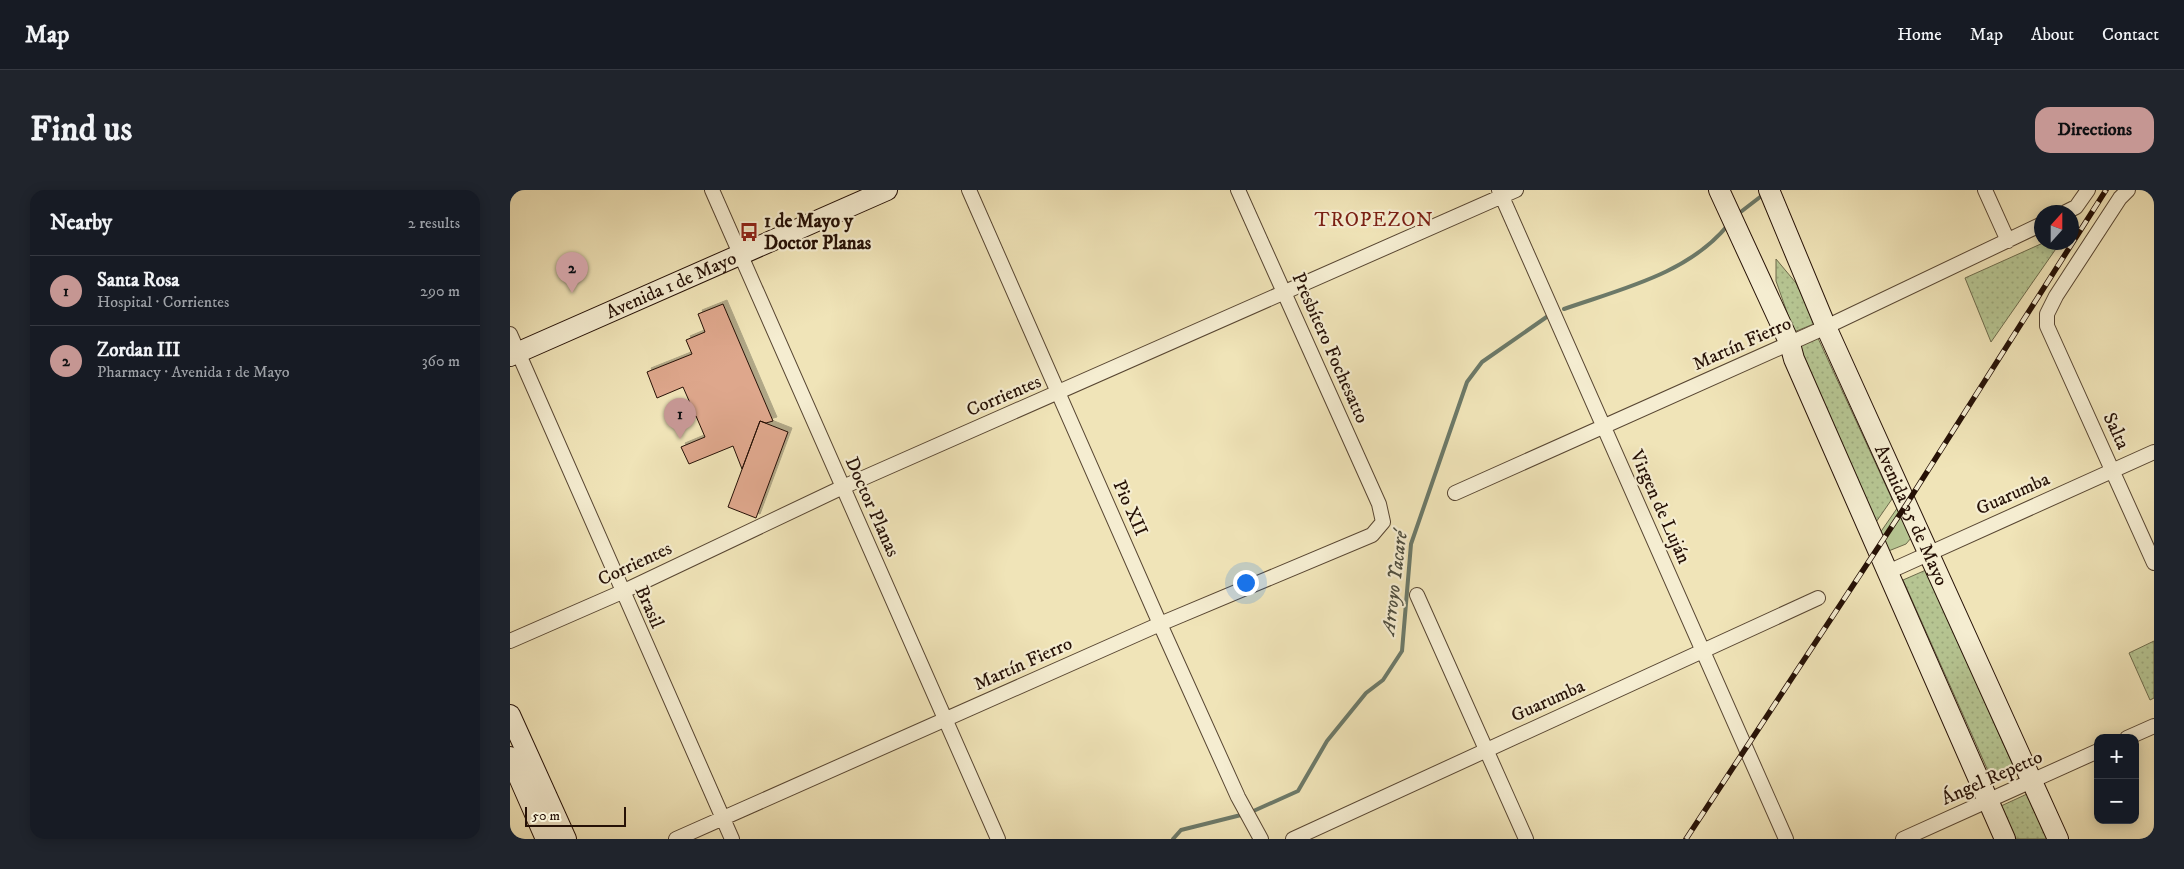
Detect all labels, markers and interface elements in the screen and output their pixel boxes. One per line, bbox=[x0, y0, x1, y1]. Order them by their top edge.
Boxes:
text: Map bbox=[25, 20, 69, 50]
text: Home bbox=[1897, 24, 1942, 46]
text: Map bbox=[1970, 24, 2003, 46]
text: About bbox=[2031, 24, 2074, 46]
text: Contact bbox=[2102, 24, 2159, 46]
button: Directions bbox=[2035, 107, 2154, 153]
text: Find us bbox=[30, 108, 132, 152]
north arrow bbox=[2034, 205, 2079, 250]
district label: TROPEZON bbox=[1314, 208, 1434, 233]
text: Nearby bbox=[50, 210, 112, 236]
place label: 1 de Mayo y Doctor Planas bbox=[764, 210, 872, 255]
text: 2 results bbox=[408, 213, 460, 233]
bus stop icon: 1 de Mayo y Doctor Planas bbox=[738, 221, 760, 243]
street label: Avenida 1 de Mayo bbox=[602, 246, 740, 324]
pin: 2 bbox=[556, 252, 588, 293]
text: Santa Rosa bbox=[97, 269, 179, 292]
street label: Presbítero Fochesatto bbox=[1286, 269, 1374, 427]
text: 1 bbox=[63, 281, 69, 301]
text: 290 m bbox=[420, 281, 460, 301]
text: Hospital · Corrientes bbox=[97, 292, 229, 312]
street label: Martín Fierro bbox=[1689, 312, 1795, 376]
text: Zordan III bbox=[97, 339, 180, 362]
text: 2 bbox=[62, 351, 70, 371]
text: 360 m bbox=[422, 351, 460, 371]
text: Pharmacy · Avenida 1 de Mayo bbox=[97, 362, 290, 382]
street label: Corrientes bbox=[963, 370, 1045, 422]
pin: 1 bbox=[664, 398, 696, 439]
street label: Salta bbox=[2098, 409, 2134, 453]
street label: Avenida 25 de Mayo bbox=[1869, 441, 1953, 589]
street label: Virgen de Luján bbox=[1624, 446, 1695, 567]
street label: Doctor Planas bbox=[840, 453, 904, 561]
street label: Guarumba bbox=[1973, 468, 2053, 520]
street label: Pio XII bbox=[1108, 477, 1153, 540]
water label: Arroyo Yacaré bbox=[1376, 527, 1414, 638]
street label: Corrientes bbox=[594, 537, 676, 591]
your location bbox=[1233, 570, 1259, 596]
street label: Brasil bbox=[630, 582, 669, 632]
street label: Martín Fierro bbox=[970, 632, 1076, 696]
street label: Guarumba bbox=[1508, 675, 1588, 727]
map controls bbox=[2094, 734, 2139, 824]
button: + bbox=[2094, 734, 2139, 779]
street label: Ángel Repetto bbox=[1937, 744, 2046, 811]
button: − bbox=[2094, 779, 2139, 824]
scale bar bbox=[525, 804, 626, 827]
text: 50 m bbox=[532, 807, 560, 825]

